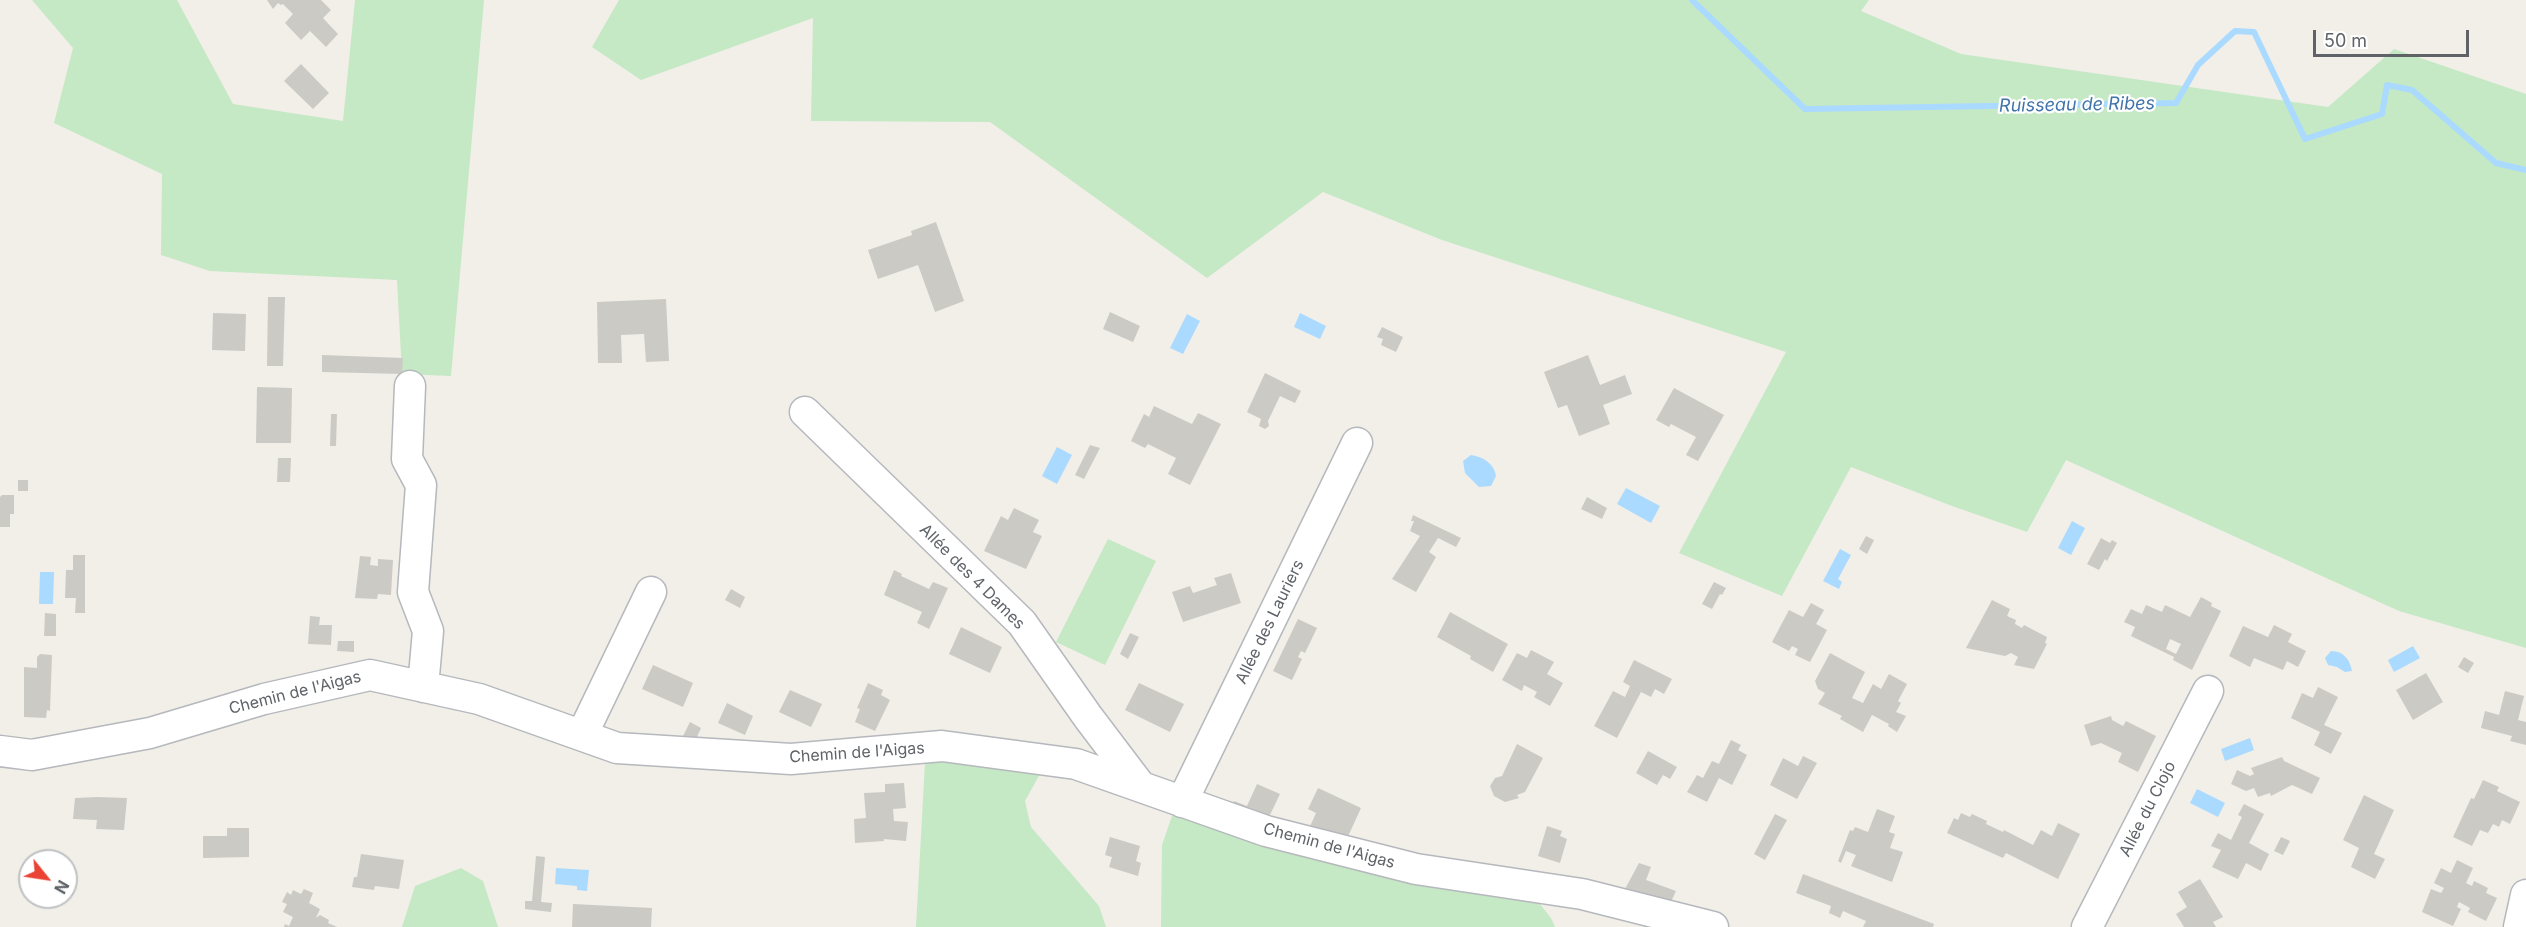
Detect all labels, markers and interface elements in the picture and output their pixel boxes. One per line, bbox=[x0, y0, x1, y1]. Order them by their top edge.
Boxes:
scale bar bbox=[2316, 18, 2472, 56]
text: 50 m bbox=[2324, 30, 2367, 51]
water label: Ruisseau de Ribes bbox=[1999, 93, 2155, 117]
street label: Allée des 4 Dames bbox=[915, 520, 1029, 634]
street label: Allée des Lauriers bbox=[1232, 557, 1308, 687]
street label: Chemin de l'Aigas bbox=[227, 667, 363, 719]
street label: Chemin de l'Aigas bbox=[789, 739, 925, 767]
street label: Allée du Clojo bbox=[2116, 758, 2180, 860]
street label: Chemin de l'Aigas bbox=[1261, 819, 1397, 873]
north arrow bbox=[18, 849, 78, 909]
text: N bbox=[50, 877, 74, 897]

